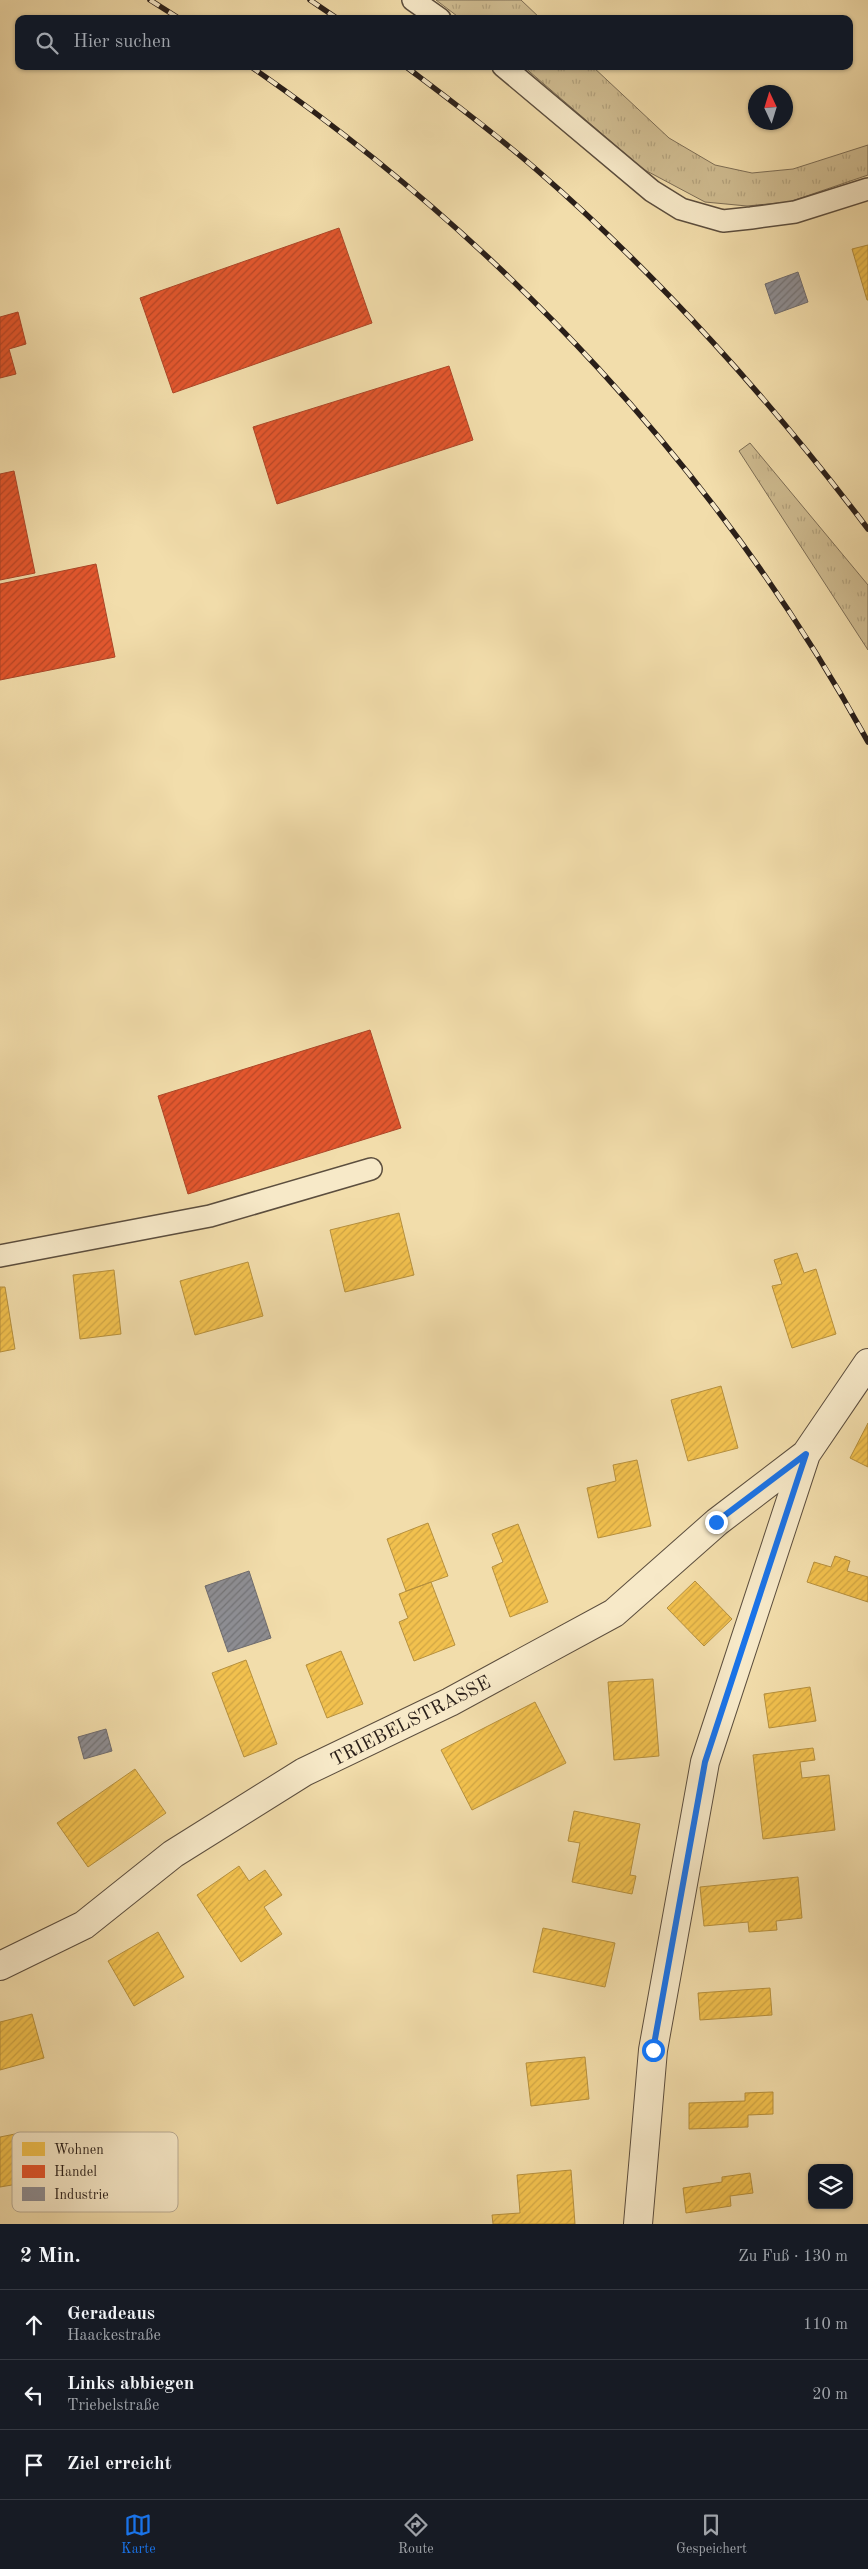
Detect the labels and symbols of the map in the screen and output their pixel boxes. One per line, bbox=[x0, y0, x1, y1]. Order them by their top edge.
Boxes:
north arrow bbox=[748, 85, 793, 130]
route end bbox=[705, 1511, 728, 1534]
street label: TRIEBELSTRASSE bbox=[328, 1674, 494, 1771]
route start bbox=[642, 2039, 665, 2062]
legend bbox=[12, 2132, 178, 2212]
text: Wohnen bbox=[54, 2143, 104, 2157]
text: Handel bbox=[54, 2165, 97, 2179]
text: Industrie bbox=[54, 2188, 109, 2202]

